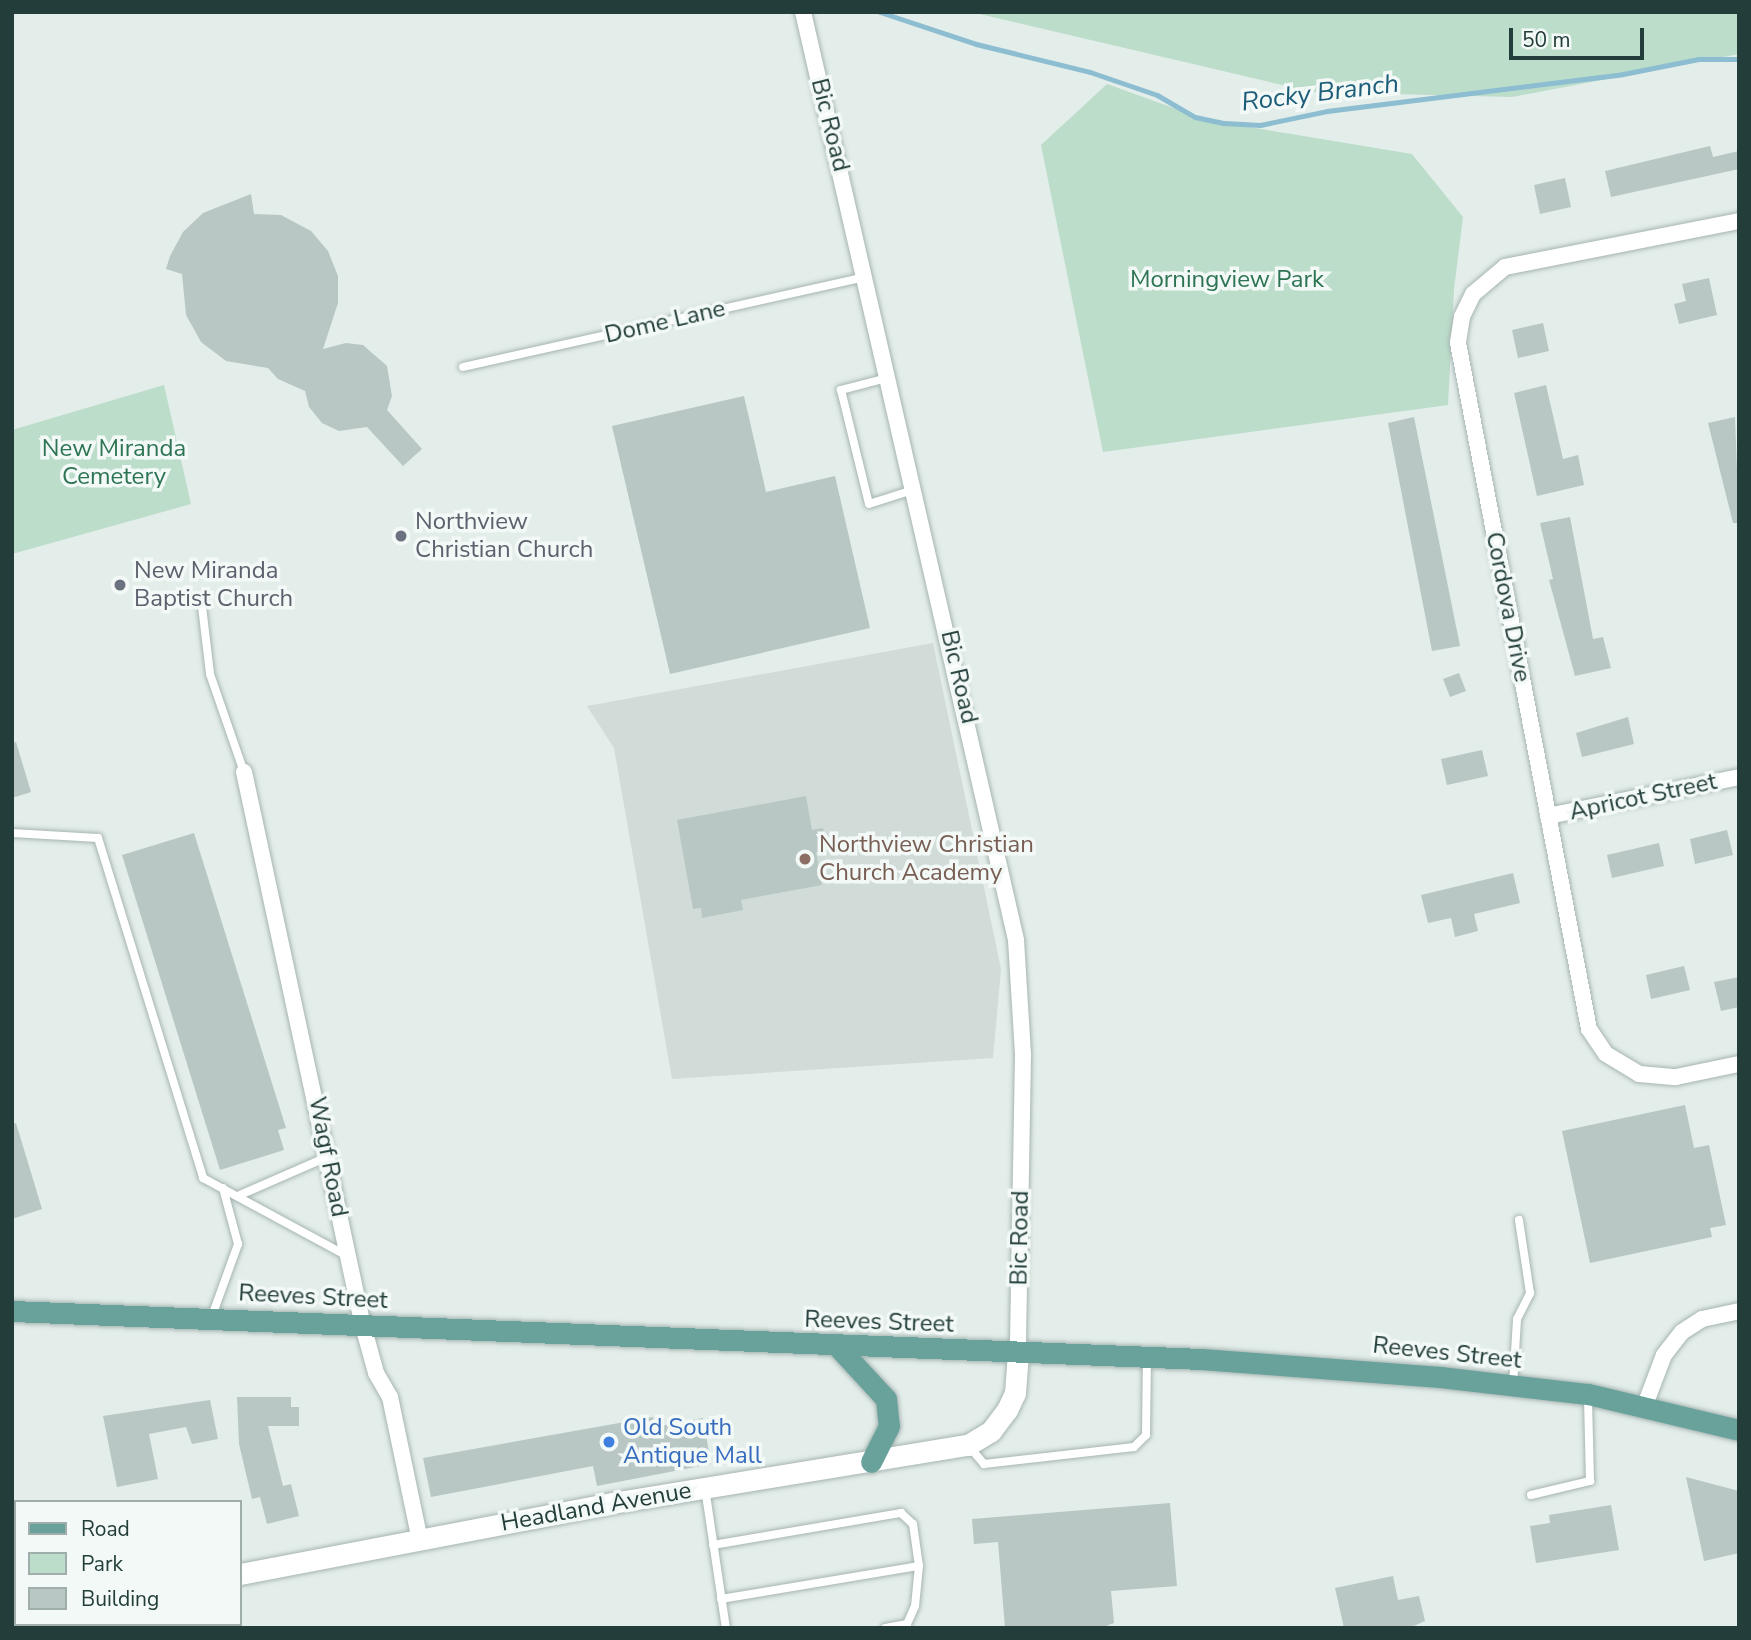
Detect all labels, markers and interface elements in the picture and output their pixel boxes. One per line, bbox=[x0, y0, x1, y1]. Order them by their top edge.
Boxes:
scale bar bbox=[1513, 14, 1648, 58]
text: 50 m bbox=[1522, 26, 1571, 54]
water label: Rocky Branch bbox=[1240, 68, 1400, 118]
street label: Bic Road bbox=[805, 75, 855, 175]
park label: Morningview Park bbox=[1130, 266, 1324, 294]
street label: Dome Lane bbox=[602, 294, 728, 350]
park label: New Miranda Cemetery bbox=[42, 435, 186, 491]
place label: Northview Christian Church bbox=[415, 508, 593, 564]
marker: Northview Christian Church bbox=[393, 528, 409, 544]
street label: Cordova Drive bbox=[1479, 530, 1537, 684]
place label: New Miranda Baptist Church bbox=[134, 557, 293, 613]
marker: New Miranda Baptist Church bbox=[112, 577, 128, 593]
street label: Bic Road bbox=[934, 628, 984, 726]
street label: Apricot Street bbox=[1567, 767, 1719, 827]
place label: Northview Christian Church Academy bbox=[819, 831, 1034, 887]
marker: Northview Christian Church Academy bbox=[797, 851, 813, 867]
street label: Wagf Road bbox=[302, 1094, 354, 1220]
street label: Bic Road bbox=[1005, 1190, 1035, 1286]
street label: Reeves Street bbox=[238, 1279, 388, 1315]
street label: Reeves Street bbox=[804, 1305, 954, 1339]
street label: Reeves Street bbox=[1371, 1331, 1523, 1375]
place label: Old South Antique Mall bbox=[623, 1414, 762, 1470]
marker: Old South Antique Mall bbox=[601, 1434, 617, 1450]
street label: Headland Avenue bbox=[498, 1476, 694, 1538]
legend bbox=[14, 1500, 242, 1626]
text: Road bbox=[81, 1515, 130, 1543]
text: Park bbox=[81, 1550, 123, 1578]
text: Building bbox=[81, 1585, 159, 1613]

